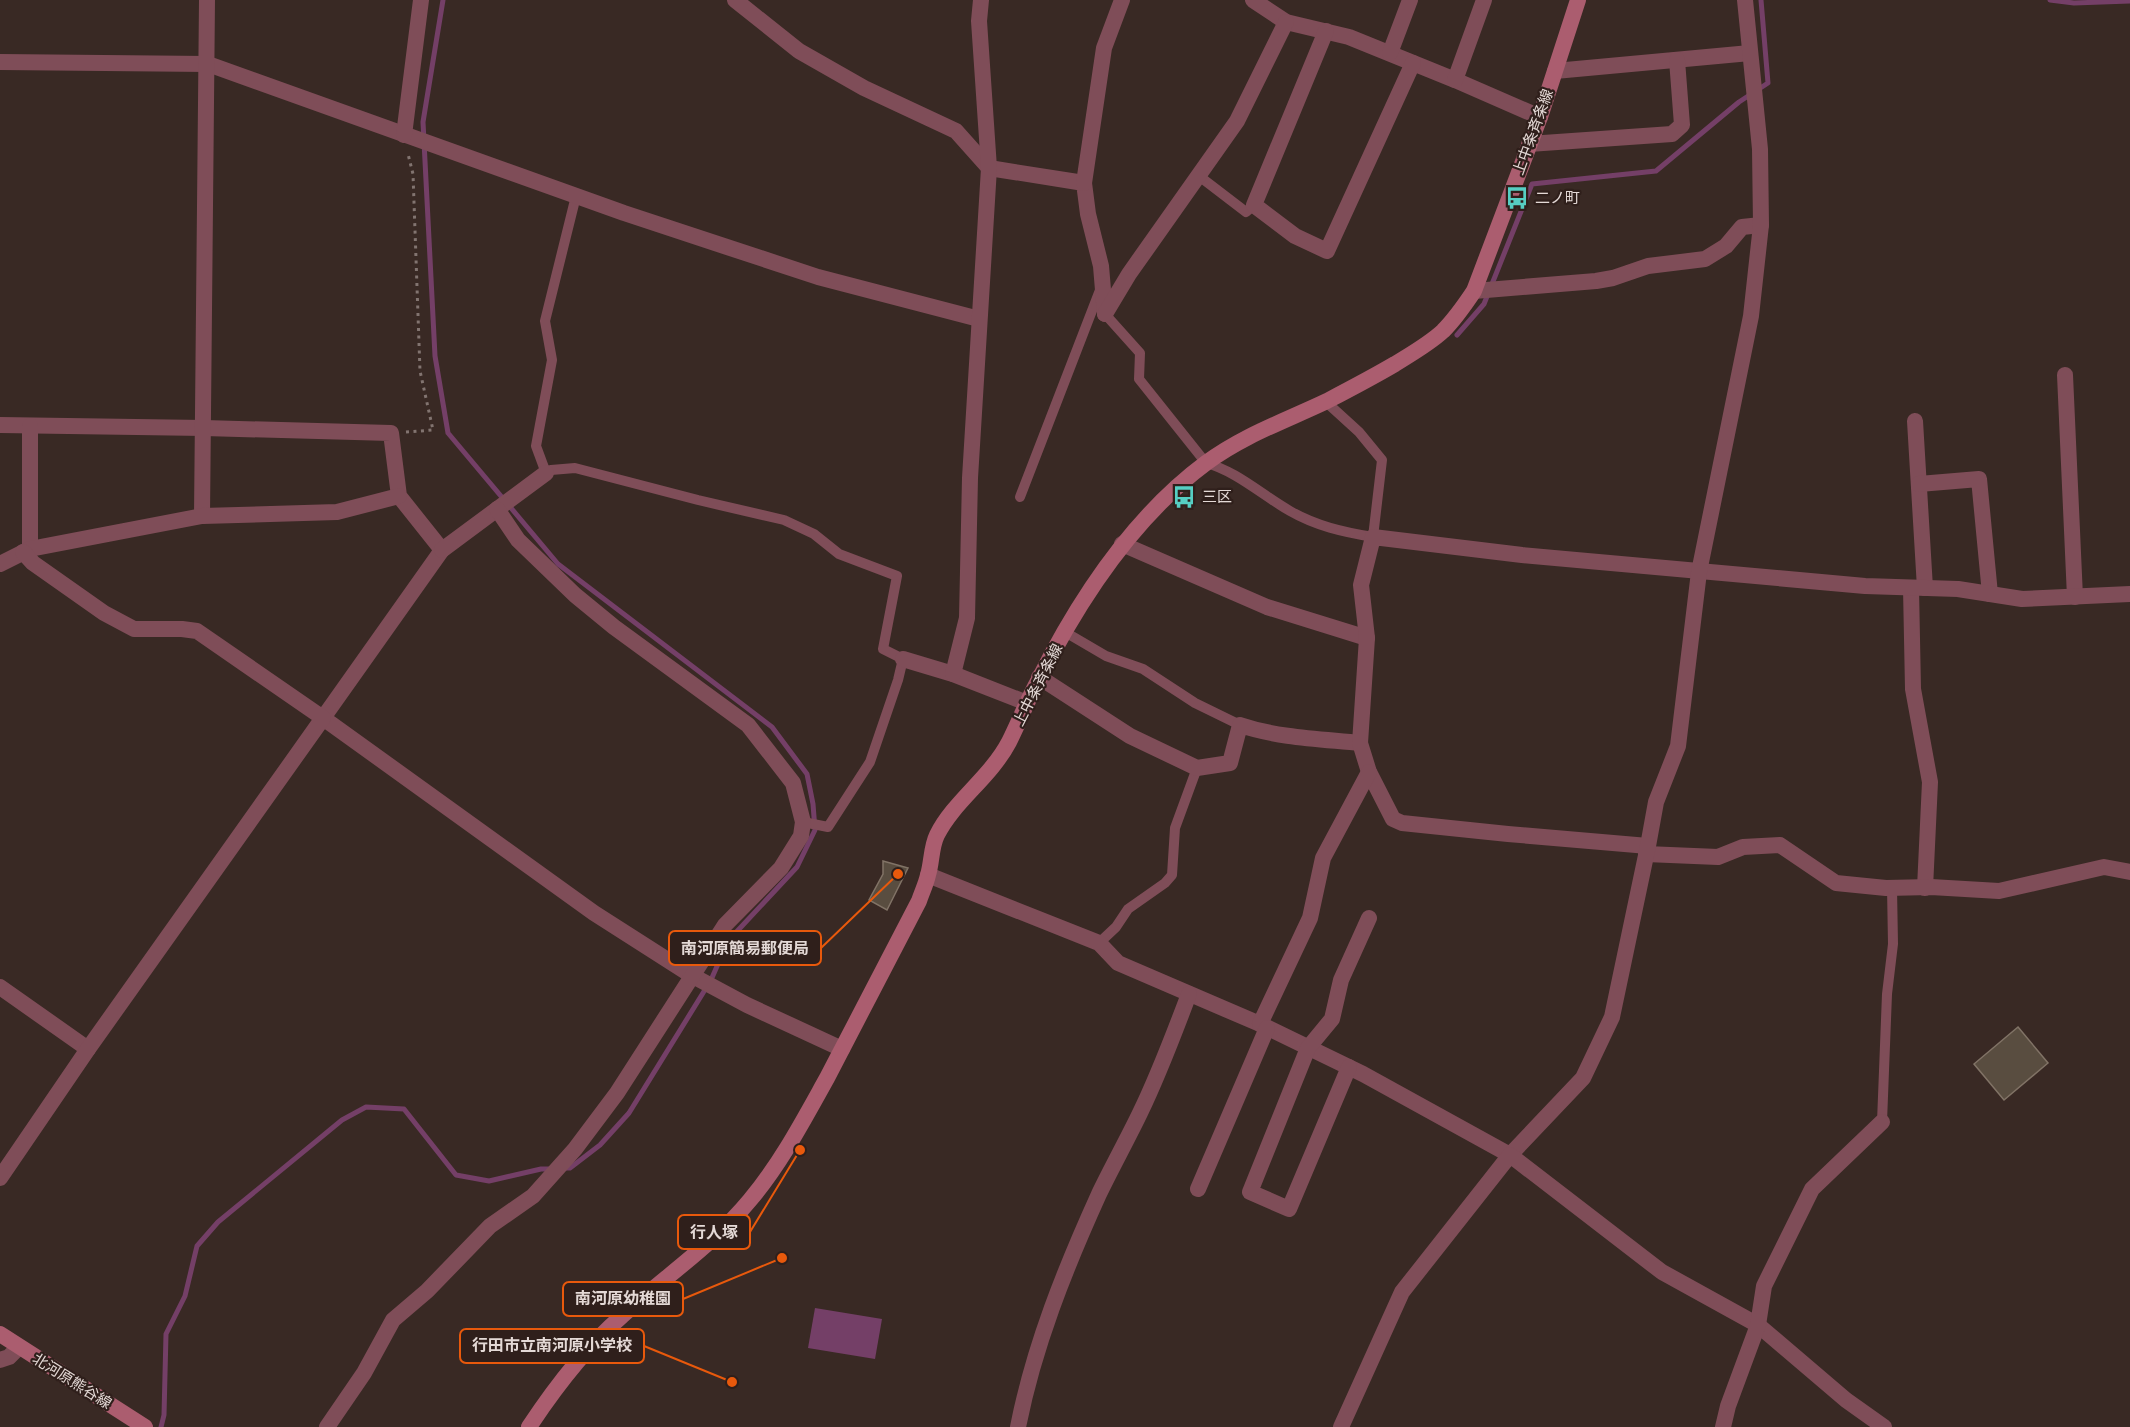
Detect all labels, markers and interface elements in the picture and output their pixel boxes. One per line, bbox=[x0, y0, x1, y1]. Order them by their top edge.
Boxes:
street label: 上中条斉条線 bbox=[1509, 87, 1557, 177]
bus stop icon: 二ノ町 bbox=[1504, 185, 1530, 211]
place label: 二ノ町 bbox=[1535, 189, 1580, 207]
bus stop icon: 三区 bbox=[1171, 484, 1197, 510]
place label: 三区 bbox=[1202, 488, 1232, 506]
street label: 上中条斉条線 bbox=[1010, 641, 1066, 729]
callout: 南河原簡易郵便局 bbox=[669, 931, 821, 965]
text: 南河原簡易郵便局 bbox=[681, 939, 809, 958]
callout: 行人塚 bbox=[678, 1215, 750, 1249]
text: 行人塚 bbox=[690, 1223, 738, 1242]
callout: 南河原幼稚園 bbox=[563, 1282, 683, 1316]
text: 南河原幼稚園 bbox=[575, 1289, 671, 1308]
callout: 行田市立南河原小学校 bbox=[460, 1329, 644, 1363]
text: 行田市立南河原小学校 bbox=[472, 1336, 632, 1355]
street label: 北河原熊谷線 bbox=[29, 1350, 115, 1412]

